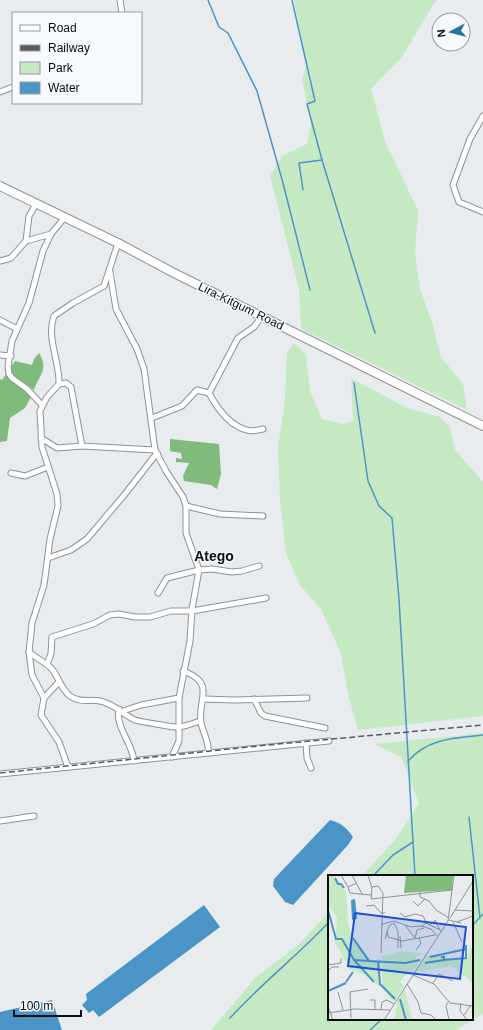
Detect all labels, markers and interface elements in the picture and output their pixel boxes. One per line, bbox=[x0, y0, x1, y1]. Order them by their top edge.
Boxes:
legend bbox=[12, 12, 142, 104]
north arrow bbox=[431, 12, 471, 52]
text: Road bbox=[48, 21, 77, 35]
text: N bbox=[435, 28, 448, 38]
text: Railway bbox=[48, 41, 90, 55]
text: Park bbox=[48, 61, 74, 75]
text: Water bbox=[48, 81, 80, 95]
street label: Lira-Kitgum Road bbox=[196, 279, 286, 333]
district label: Atego bbox=[194, 548, 234, 564]
inset map bbox=[328, 875, 473, 1020]
scale bar bbox=[14, 992, 81, 1018]
text: 100 m bbox=[20, 999, 53, 1013]

